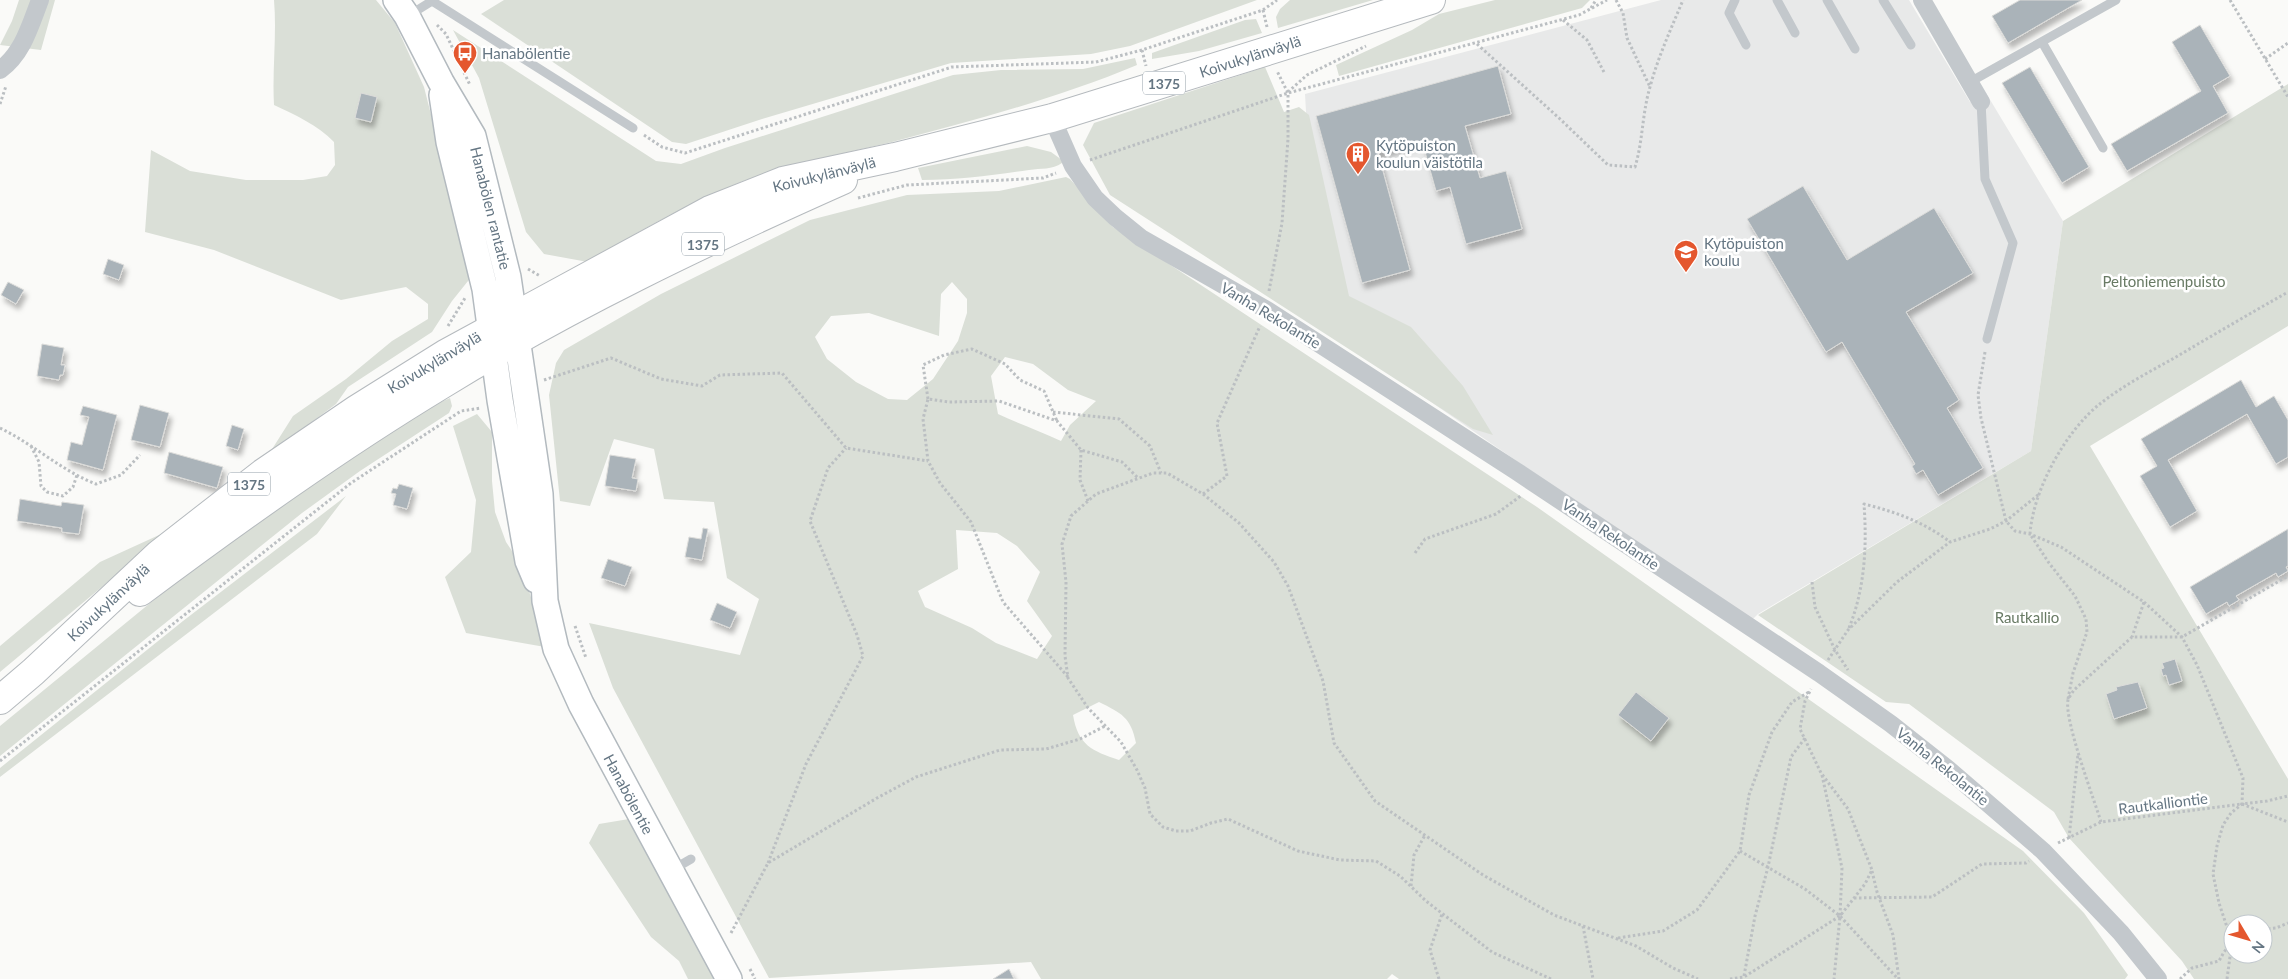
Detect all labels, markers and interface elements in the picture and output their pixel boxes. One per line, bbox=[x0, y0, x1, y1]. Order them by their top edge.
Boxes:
street label: Koivukylänväylä bbox=[1197, 31, 1303, 81]
bus stop icon: Hanabölentie bbox=[452, 40, 478, 74]
place label: Hanabölentie bbox=[482, 44, 570, 62]
road number: 1375 bbox=[1143, 72, 1185, 95]
place label: Kytöpuiston koulun väistötila bbox=[1376, 136, 1483, 171]
building icon: Kytöpuiston koulun väistötila bbox=[1345, 141, 1371, 175]
street label: Hanabölen rantatie bbox=[467, 145, 515, 271]
street label: Koivukylänväylä bbox=[771, 152, 877, 196]
road number: 1375 bbox=[682, 232, 724, 255]
place label: Kytöpuiston koulu bbox=[1704, 234, 1784, 269]
school or university icon: Kytöpuiston koulu bbox=[1673, 239, 1699, 273]
park label: Peltoniemenpuisto bbox=[2102, 272, 2226, 290]
street label: Vanha Rekolantie bbox=[1218, 278, 1324, 352]
street label: Koivukylänväylä bbox=[384, 327, 484, 397]
road number: 1375 bbox=[228, 472, 270, 496]
street label: Vanha Rekolantie bbox=[1559, 495, 1663, 573]
street label: Koivukylänväylä bbox=[63, 559, 153, 645]
park label: Rautkallio bbox=[1995, 608, 2059, 626]
street label: Vanha Rekolantie bbox=[1893, 723, 1993, 809]
street label: Hanabölentie bbox=[600, 751, 658, 837]
street label: Rautkalliontie bbox=[2117, 789, 2209, 817]
north arrow bbox=[2223, 914, 2273, 964]
text: N bbox=[2249, 938, 2269, 957]

